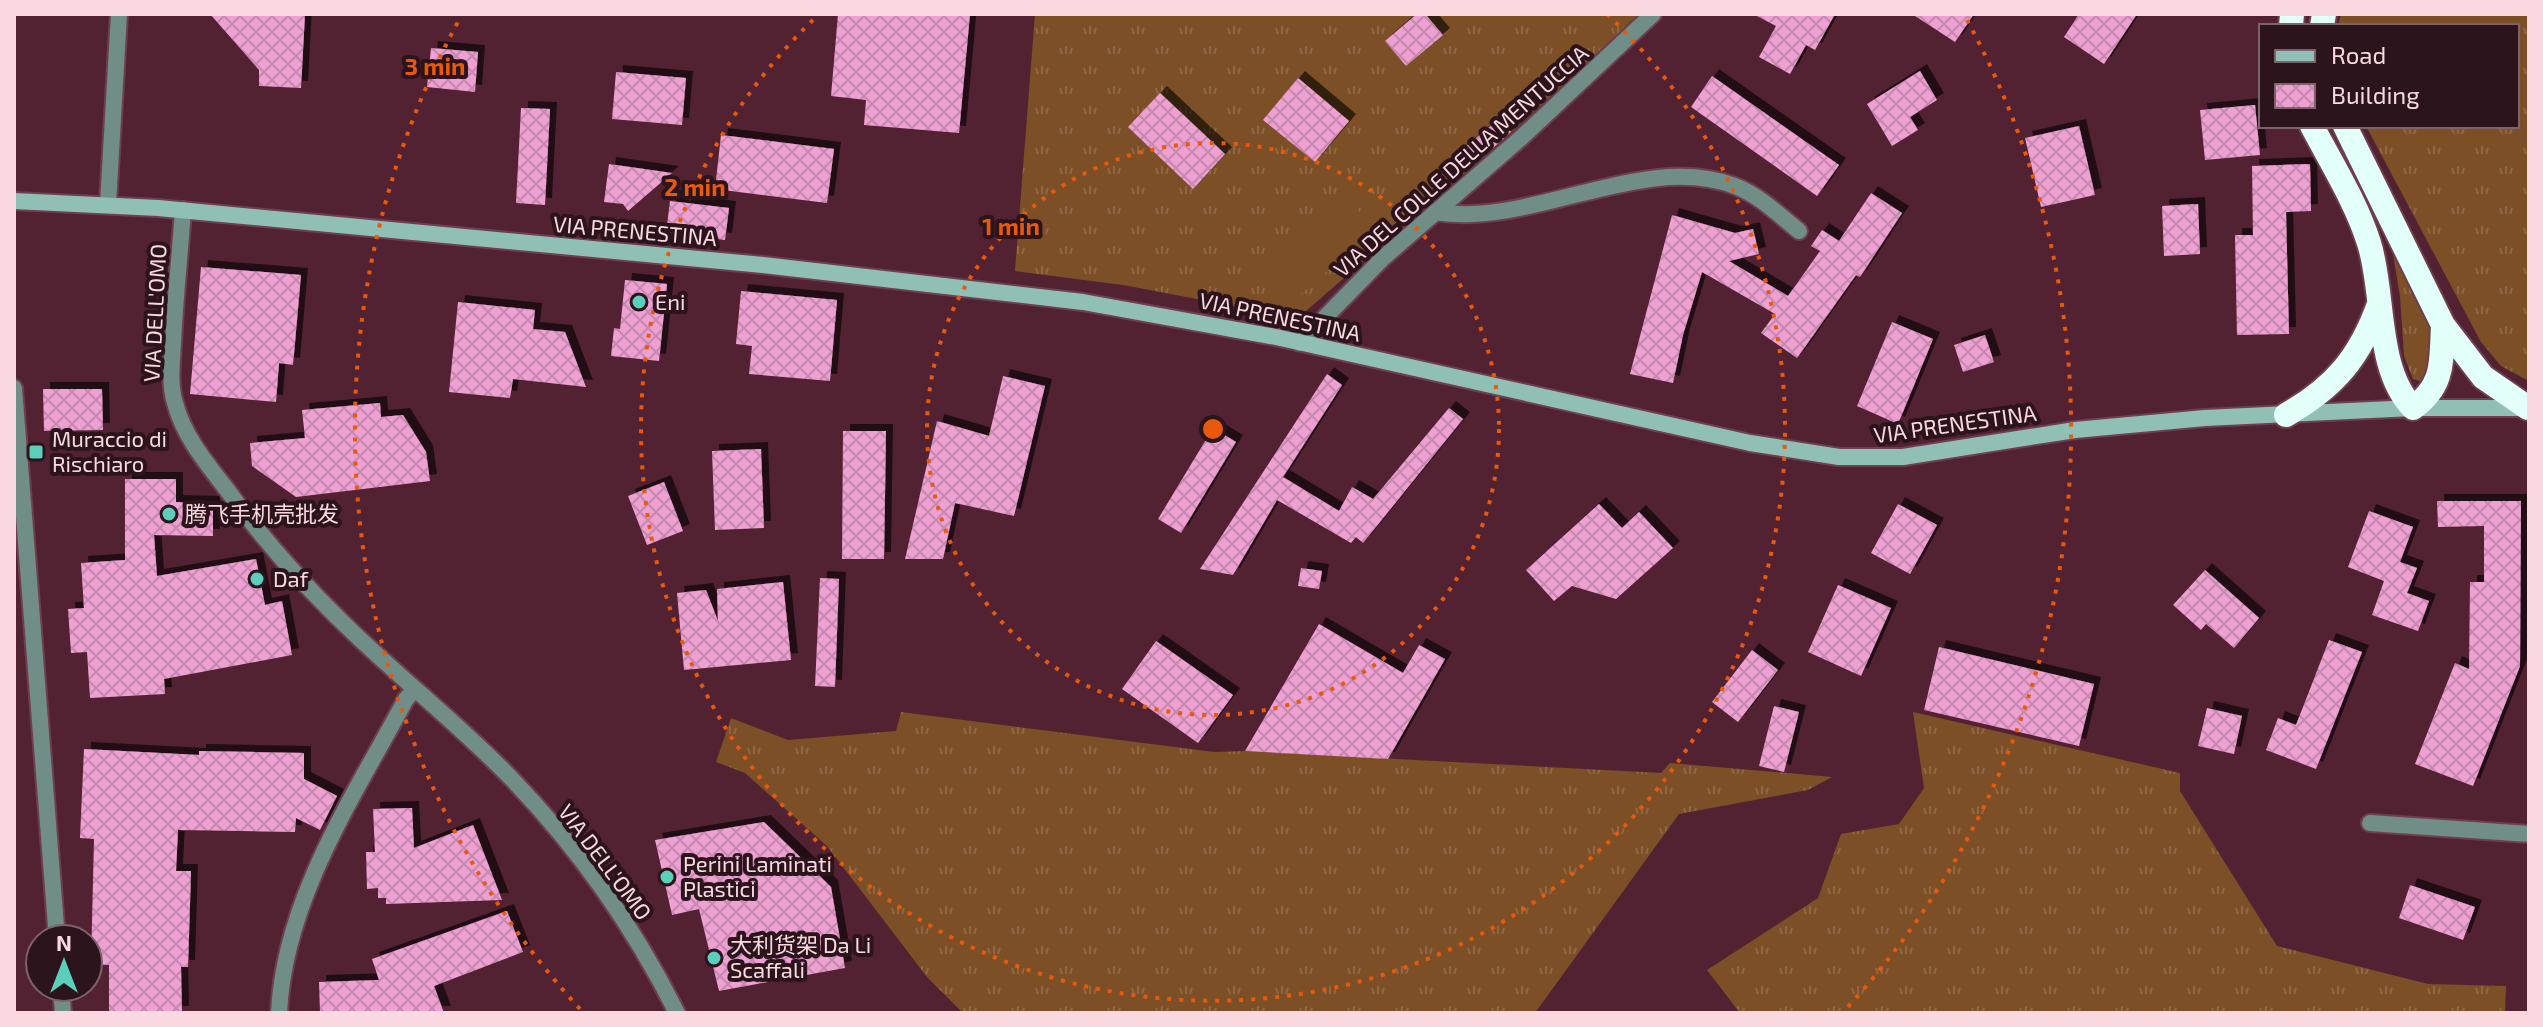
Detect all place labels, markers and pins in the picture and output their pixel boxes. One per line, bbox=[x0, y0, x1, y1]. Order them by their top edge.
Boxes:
place label: Eni bbox=[655, 288, 686, 314]
marker: Eni bbox=[630, 293, 648, 311]
centre of rings bbox=[1199, 415, 1227, 443]
place label: Muraccio di Rischiaro bbox=[52, 425, 167, 476]
marker: Muraccio di Rischiaro bbox=[27, 443, 45, 461]
place label: 腾飞手机壳批发 bbox=[185, 500, 339, 526]
marker: 腾飞手机壳批发 bbox=[160, 505, 178, 523]
place label: Daf bbox=[273, 565, 309, 591]
marker: Daf bbox=[248, 570, 266, 588]
place label: Perini Laminati Plastici bbox=[683, 850, 832, 901]
marker: Perini Laminati Plastici bbox=[658, 868, 676, 886]
place label: 大利货架 Da Li Scaffali bbox=[730, 931, 871, 982]
marker: 大利货架 Da Li Scaffali bbox=[705, 949, 723, 967]

